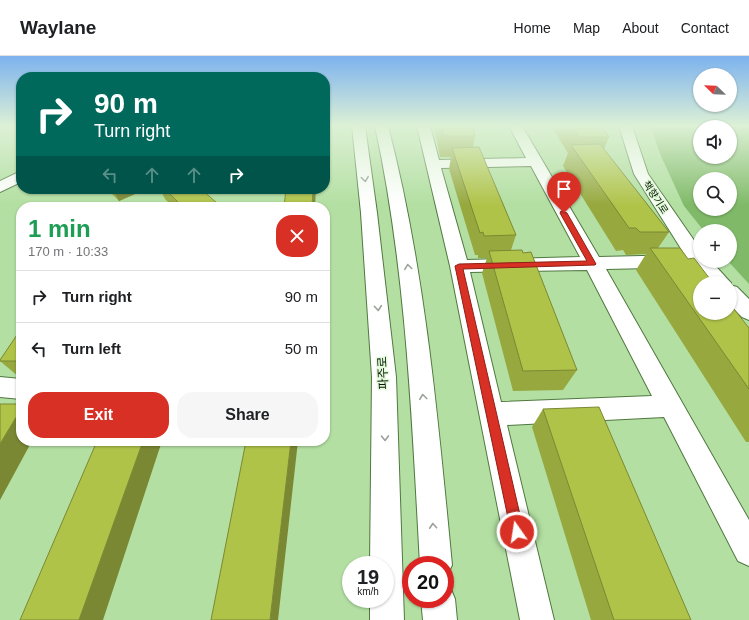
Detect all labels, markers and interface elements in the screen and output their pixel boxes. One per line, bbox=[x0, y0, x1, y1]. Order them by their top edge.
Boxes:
text: Waylane bbox=[20, 17, 96, 38]
text: Home bbox=[514, 20, 551, 36]
text: Map bbox=[573, 20, 600, 36]
text: About bbox=[622, 20, 659, 36]
text: Contact bbox=[681, 20, 729, 36]
north arrow bbox=[693, 68, 737, 112]
map controls bbox=[693, 68, 737, 320]
icon: right bbox=[28, 88, 80, 140]
text: 90 m bbox=[94, 88, 158, 119]
button: sound bbox=[693, 120, 737, 164]
text: Turn right bbox=[94, 121, 170, 141]
icon: left bbox=[99, 164, 121, 186]
icon: ahead bbox=[141, 164, 163, 186]
icon: ahead bbox=[183, 164, 205, 186]
icon: right bbox=[225, 164, 247, 186]
pin bbox=[547, 172, 581, 213]
button: search bbox=[693, 172, 737, 216]
one-way arrow bbox=[360, 176, 369, 182]
icon: arrive bbox=[553, 178, 575, 200]
street label: 책향기로 bbox=[641, 179, 670, 216]
text: 1 min bbox=[28, 215, 91, 242]
button: close bbox=[276, 215, 318, 257]
button: + bbox=[693, 224, 737, 268]
text: 170 m · 10:33 bbox=[28, 244, 108, 259]
one-way arrow bbox=[404, 264, 413, 270]
button: − bbox=[693, 276, 737, 320]
icon: right bbox=[28, 286, 50, 308]
text: Turn right bbox=[62, 288, 132, 305]
text: 90 m bbox=[285, 288, 318, 305]
one-way arrow bbox=[373, 305, 382, 311]
icon: left bbox=[28, 338, 50, 360]
text: Turn left bbox=[62, 340, 121, 357]
text: 50 m bbox=[285, 340, 318, 357]
street label: 파주로 bbox=[375, 356, 391, 390]
button: Exit bbox=[28, 392, 169, 438]
button: Share bbox=[177, 392, 318, 438]
one-way arrow bbox=[418, 393, 427, 400]
one-way arrow bbox=[381, 435, 389, 441]
position arrow bbox=[496, 511, 538, 553]
one-way arrow bbox=[428, 523, 437, 529]
speed limit sign: 20 bbox=[402, 556, 454, 608]
text: 19 bbox=[357, 566, 379, 588]
text: km/h bbox=[357, 586, 379, 597]

